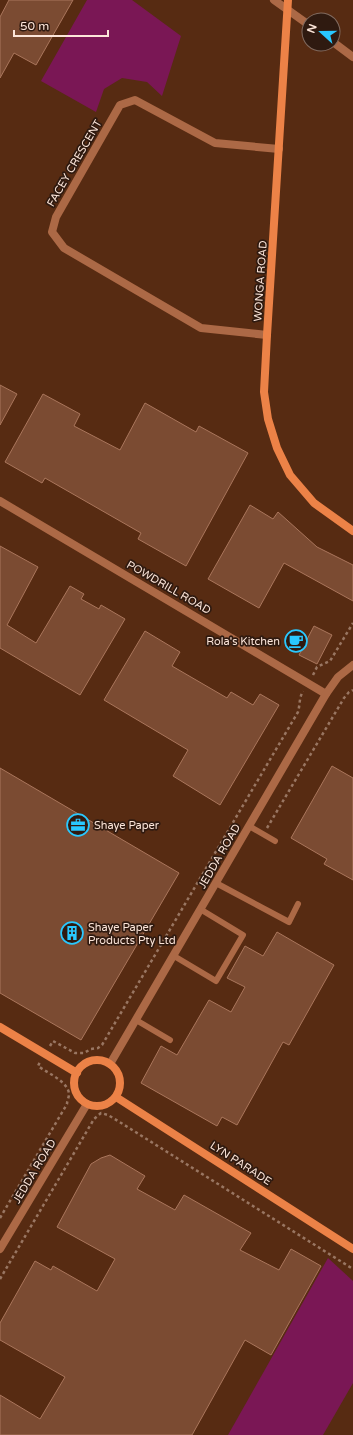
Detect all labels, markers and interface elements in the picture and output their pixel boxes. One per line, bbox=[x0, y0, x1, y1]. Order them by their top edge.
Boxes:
scale bar bbox=[14, 12, 108, 38]
north arrow bbox=[301, 12, 341, 52]
text: 50 m bbox=[20, 19, 49, 33]
text: N bbox=[304, 22, 320, 35]
street label: FACEY CRESCENT bbox=[44, 117, 105, 209]
street label: WONGA ROAD bbox=[251, 240, 270, 322]
street label: POWDRILL ROAD bbox=[124, 558, 213, 617]
cafe icon: Rola's Kitchen bbox=[283, 628, 309, 654]
place label: Rola's Kitchen bbox=[206, 635, 280, 648]
office icon: Shaye Paper bbox=[65, 812, 91, 838]
place label: Shaye Paper bbox=[94, 819, 160, 832]
street label: JEDDA ROAD bbox=[196, 822, 243, 891]
building icon: Shaye Paper Products Pty Ltd bbox=[59, 920, 85, 946]
place label: Shaye Paper Products Pty Ltd bbox=[88, 921, 176, 947]
street label: JEDDA ROAD bbox=[10, 1137, 59, 1206]
street label: LYN PARADE bbox=[208, 1139, 274, 1188]

